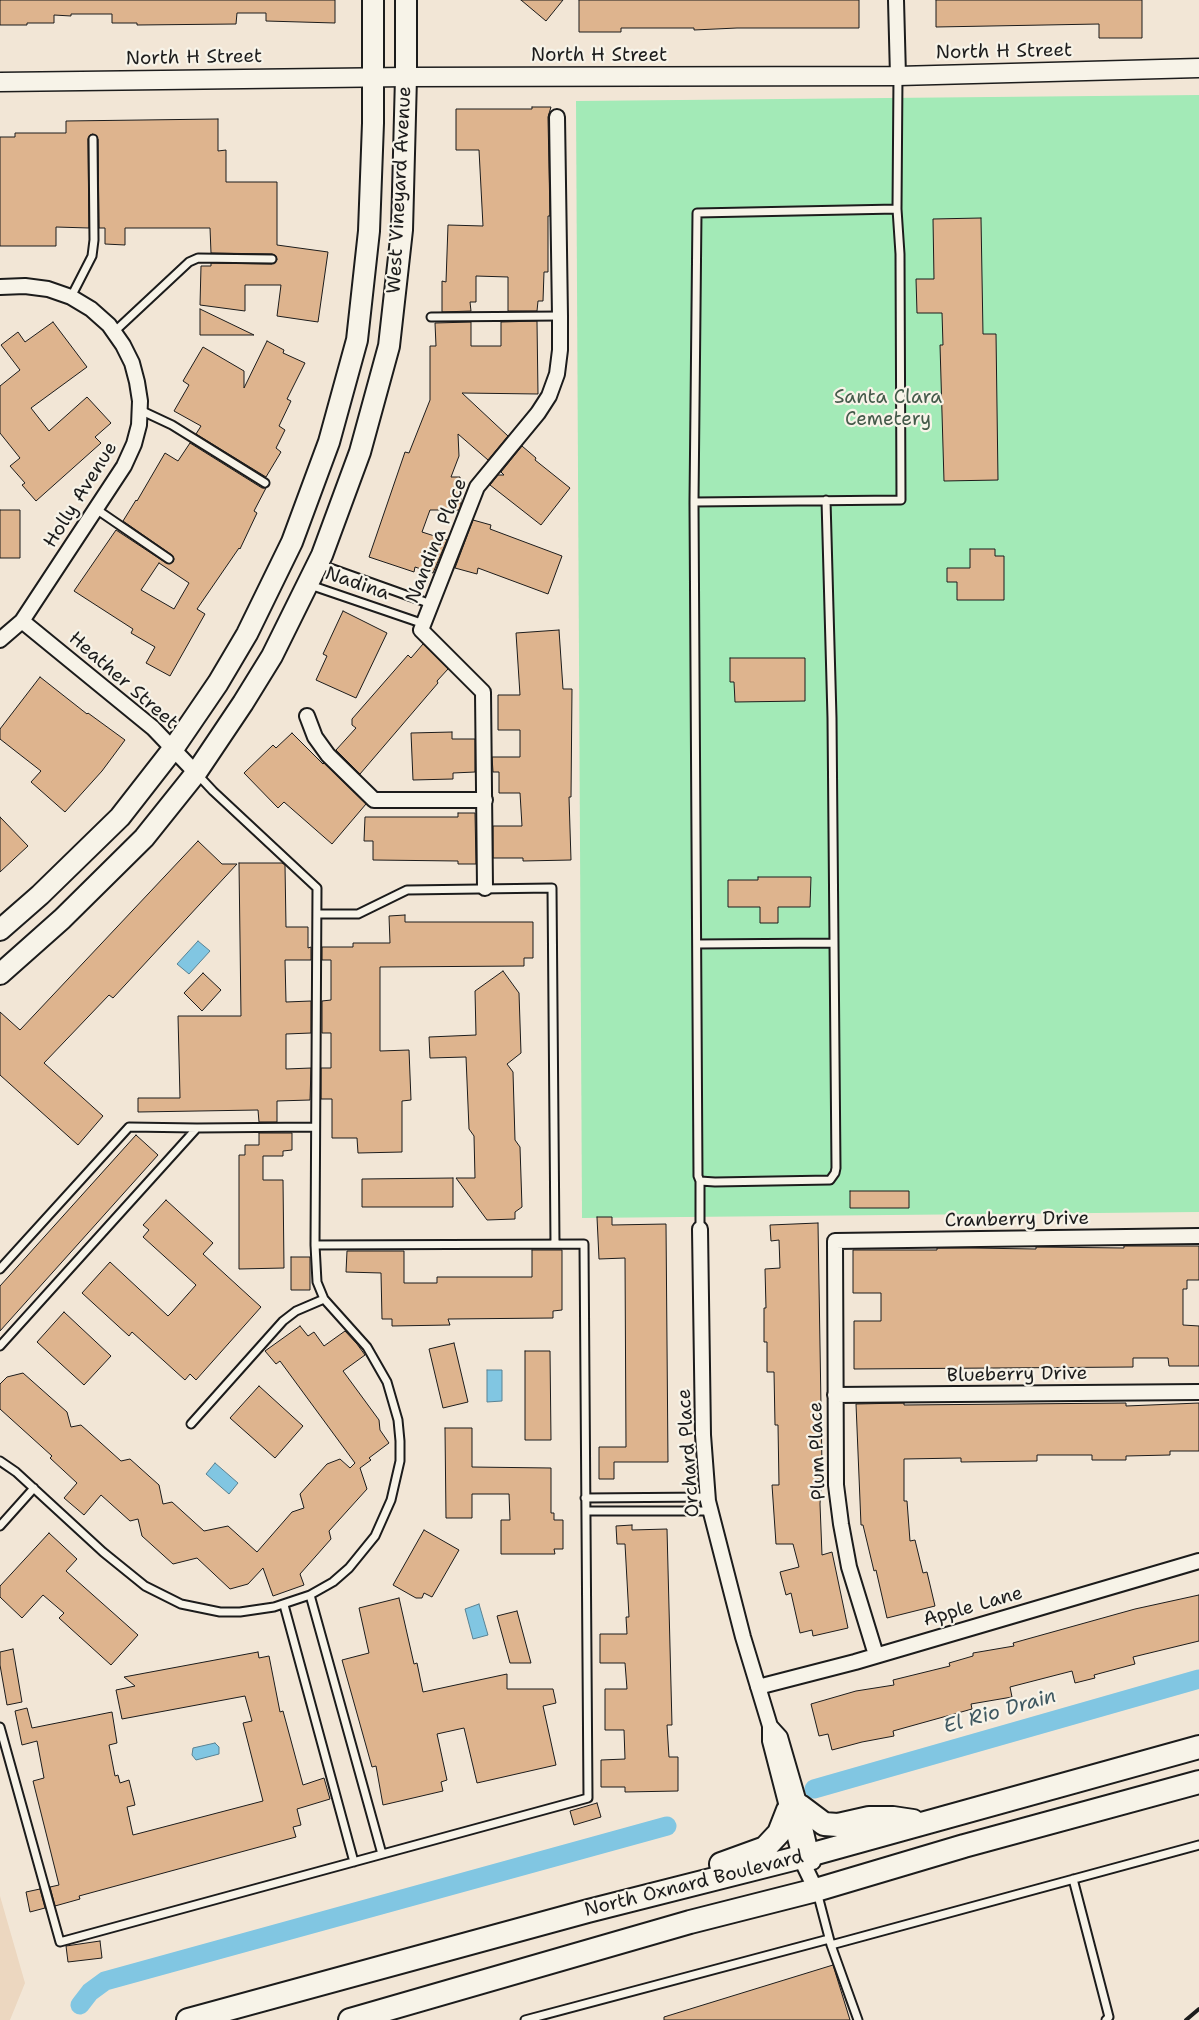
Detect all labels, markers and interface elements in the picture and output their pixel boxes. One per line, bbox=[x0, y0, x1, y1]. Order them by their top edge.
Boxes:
street label: North H Street bbox=[936, 39, 1072, 65]
street label: North H Street bbox=[126, 45, 262, 71]
street label: North H Street bbox=[531, 45, 667, 67]
street label: West Vineyard Avenue bbox=[383, 86, 417, 294]
park label: Santa Clara Cemetery bbox=[834, 387, 942, 431]
street label: Holly Avenue bbox=[39, 438, 123, 552]
street label: Nandina Place bbox=[402, 475, 472, 607]
street label: Nadina bbox=[322, 562, 392, 606]
street label: Heather Street bbox=[64, 627, 182, 735]
street label: Cranberry Drive bbox=[945, 1207, 1089, 1233]
street label: Blueberry Drive bbox=[946, 1362, 1088, 1388]
street label: Orchard Place bbox=[673, 1388, 705, 1518]
street label: Plum Place bbox=[805, 1401, 831, 1501]
street label: Apple Lane bbox=[921, 1582, 1025, 1632]
water label: El Rio Drain bbox=[941, 1684, 1059, 1740]
street label: North Oxnard Boulevard bbox=[582, 1846, 806, 1922]

